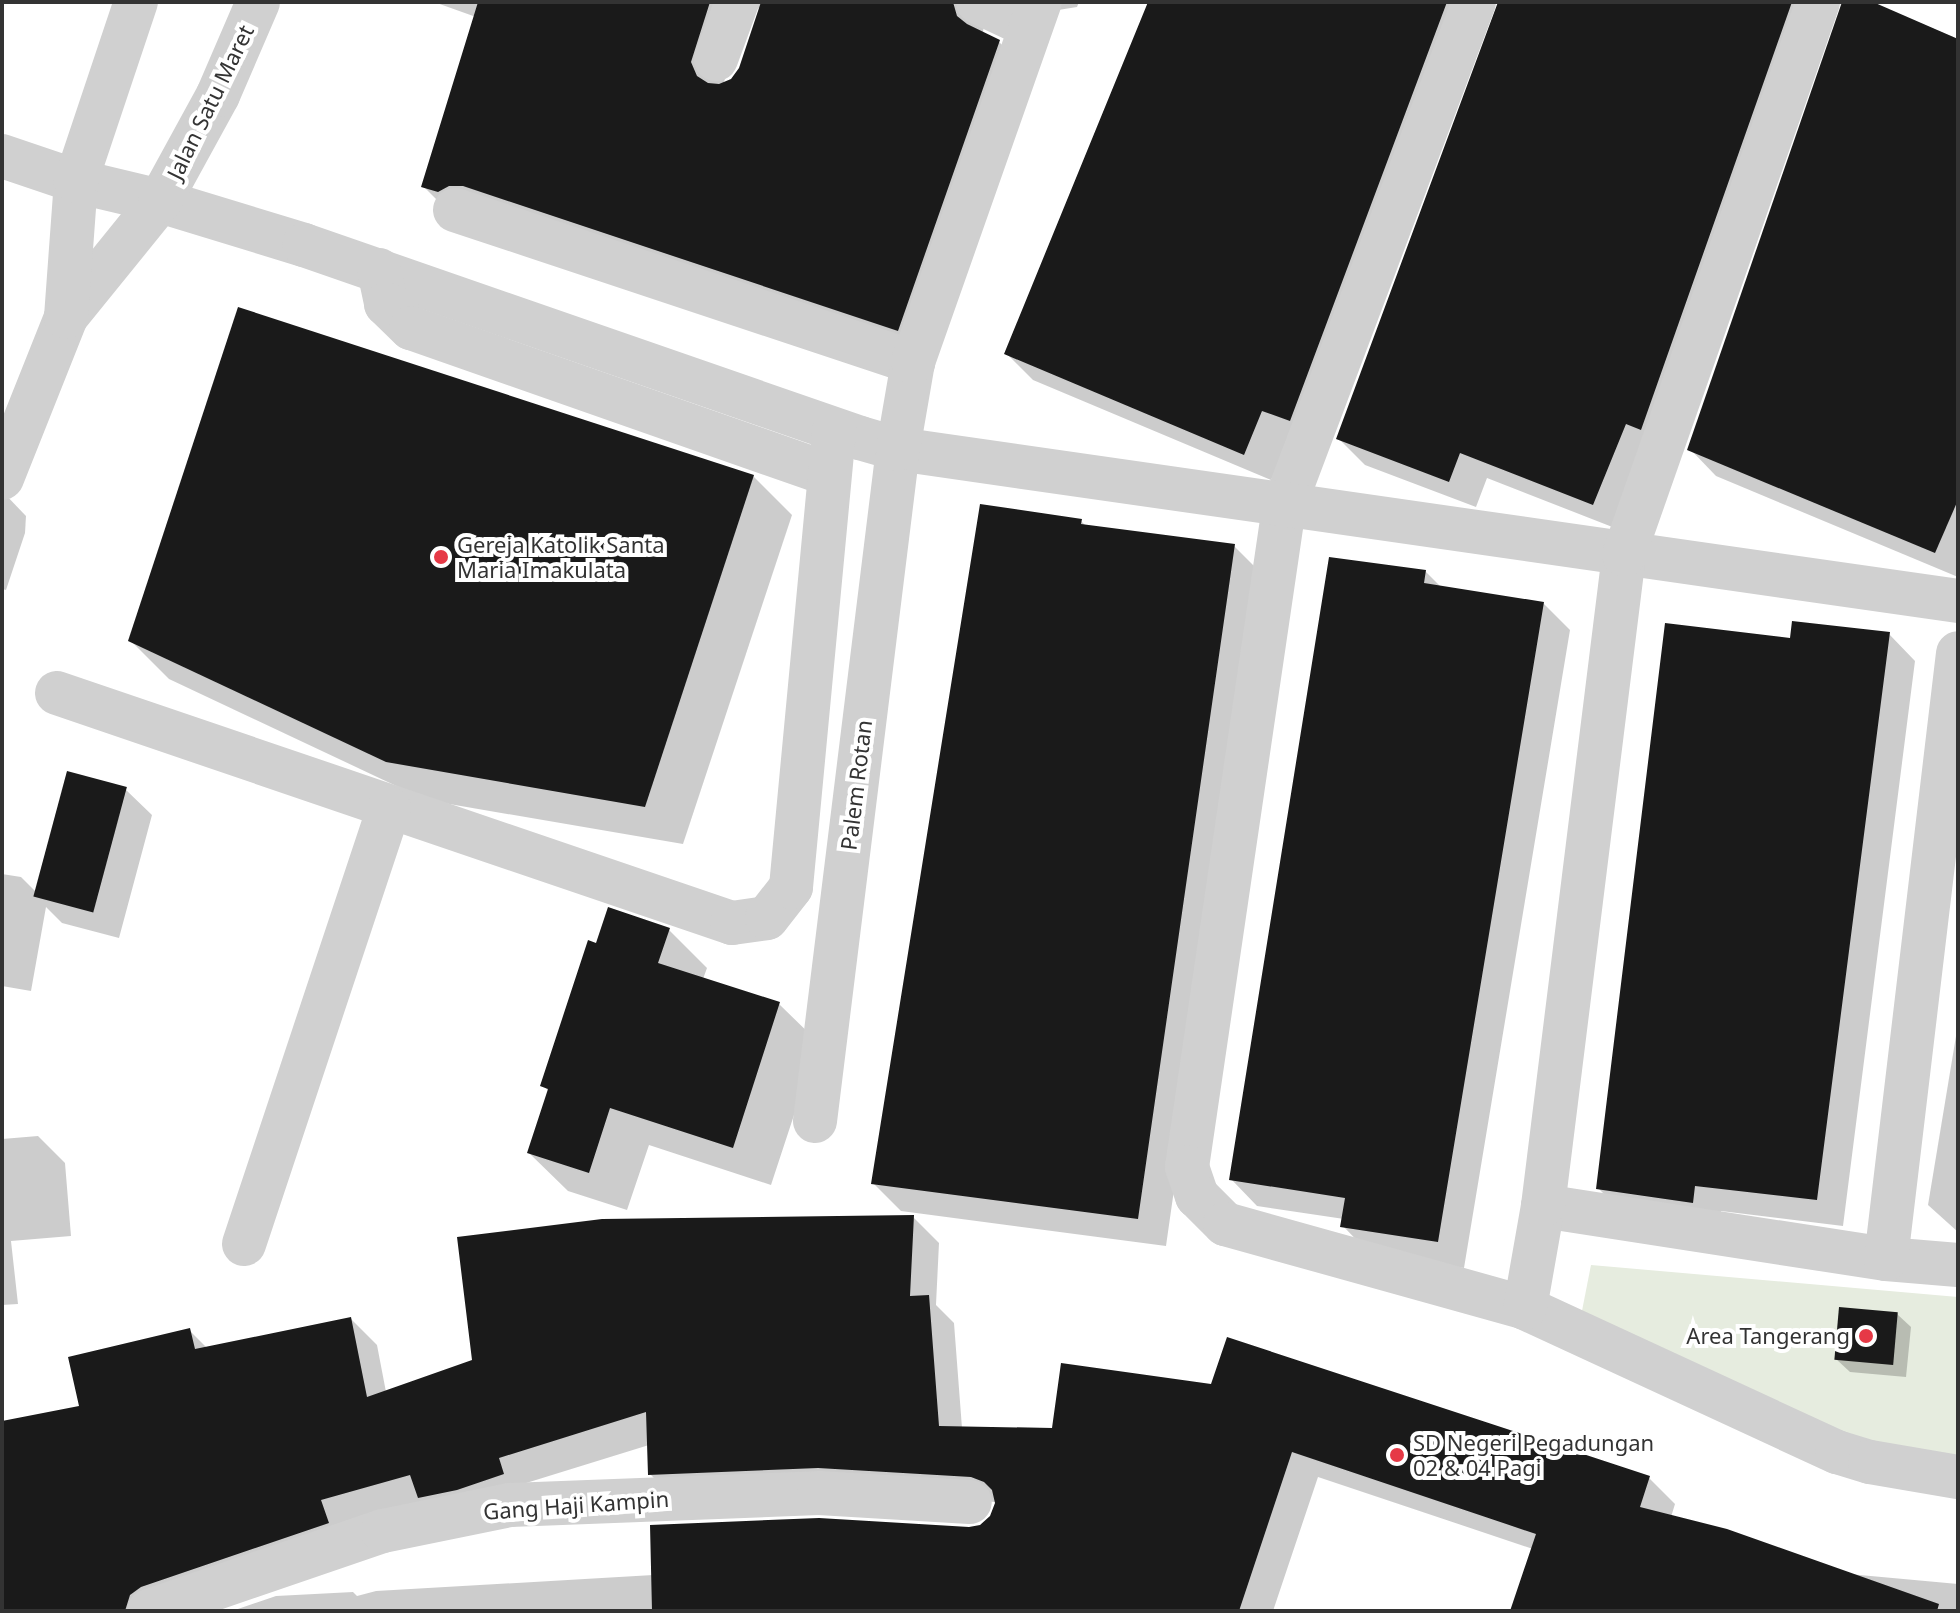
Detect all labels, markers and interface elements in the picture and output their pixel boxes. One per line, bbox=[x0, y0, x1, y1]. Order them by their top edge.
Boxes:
street label: Jalan Satu Maret bbox=[161, 20, 259, 184]
place label: Gereja Katolik Santa Maria Imakulata bbox=[457, 531, 665, 582]
marker: Gereja Katolik Santa Maria Imakulata bbox=[432, 548, 450, 566]
street label: Palem Rotan bbox=[835, 718, 877, 852]
place label: Area Tangerang bbox=[1686, 1323, 1850, 1349]
marker: Area Tangerang bbox=[1857, 1327, 1875, 1345]
place label: SD Negeri Pegadungan 02 & 04 Pagi bbox=[1413, 1429, 1654, 1480]
marker: SD Negeri Pegadungan 02 & 04 Pagi bbox=[1388, 1446, 1406, 1464]
street label: Gang Haji Kampin bbox=[482, 1485, 670, 1525]

